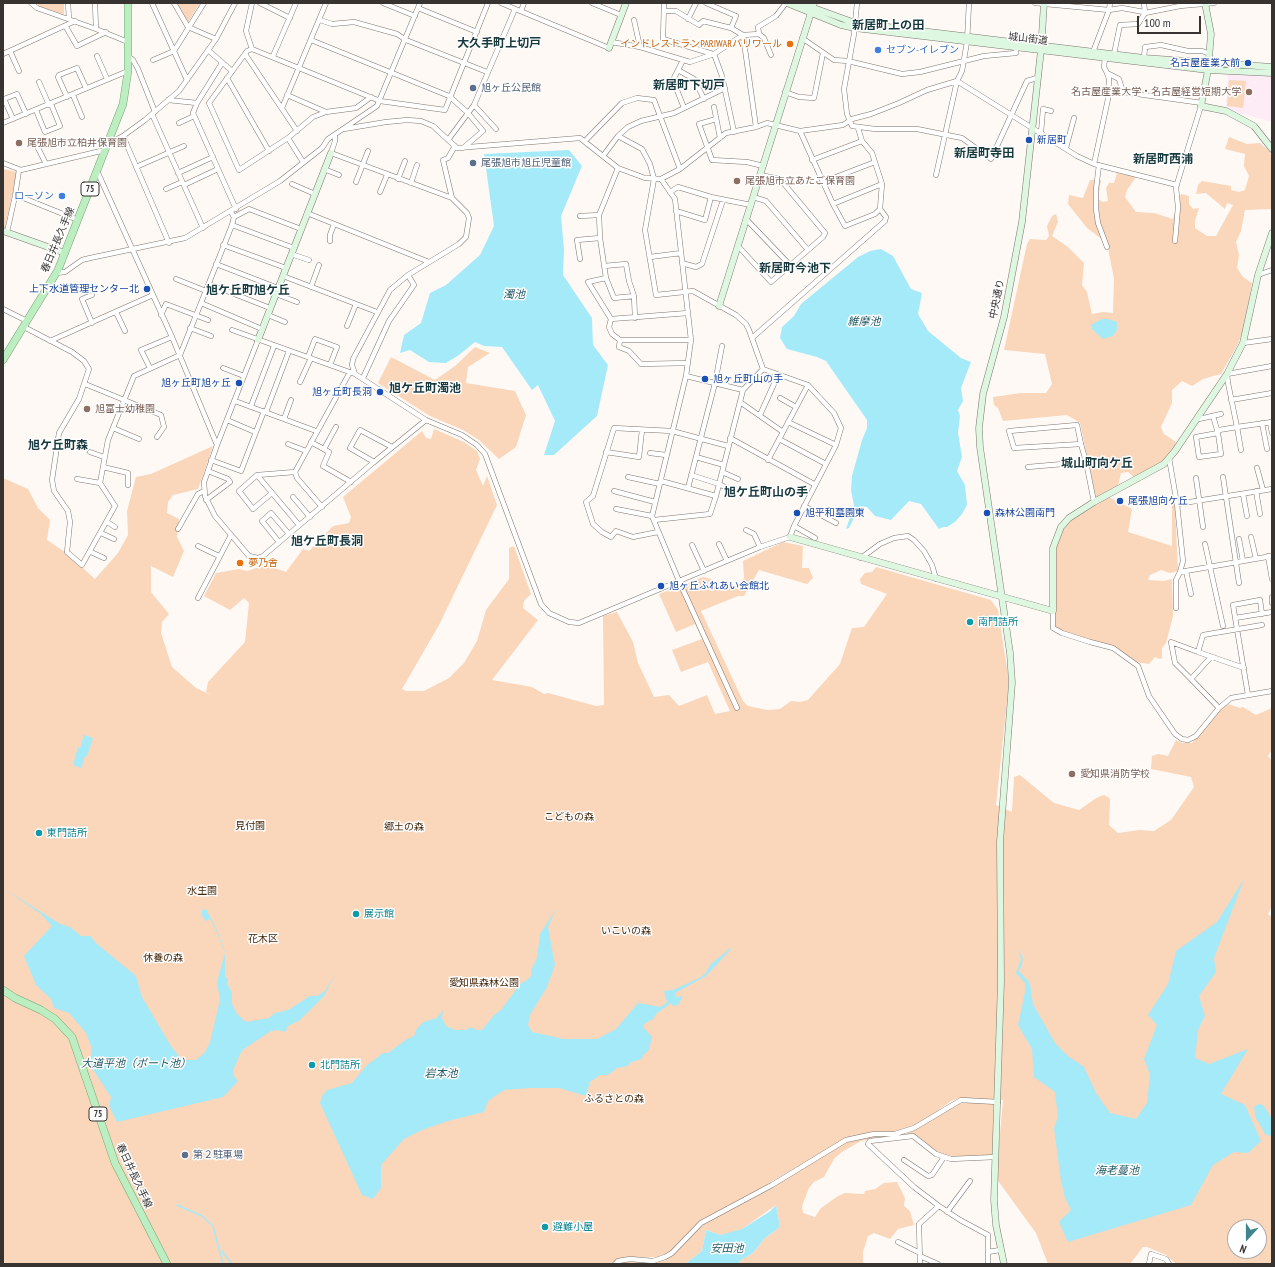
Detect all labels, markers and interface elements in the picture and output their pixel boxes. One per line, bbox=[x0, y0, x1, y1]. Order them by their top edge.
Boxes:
scale bar bbox=[1139, 8, 1203, 34]
text: 100 m bbox=[1144, 15, 1171, 30]
district label: 新居町上の田 bbox=[852, 19, 924, 33]
street label: 城山街道 bbox=[1007, 31, 1049, 47]
district label: 大久手町上切戸 bbox=[457, 37, 541, 51]
place label: インドレストランPARIWARパリワール bbox=[620, 38, 782, 50]
marker: インドレストランPARIWARパリワール bbox=[785, 39, 795, 49]
place label: セブン-イレブン bbox=[886, 44, 959, 56]
marker: セブン-イレブン bbox=[873, 45, 883, 55]
place label: 名古屋産業大前 bbox=[1170, 57, 1240, 69]
marker: 名古屋産業大前 bbox=[1243, 58, 1253, 68]
district label: 新居町下切戸 bbox=[653, 79, 725, 93]
place label: 旭ヶ丘公民館 bbox=[481, 82, 541, 94]
marker: 旭ヶ丘公民館 bbox=[468, 83, 478, 93]
place label: 名古屋産業大学・名古屋経営短期大学 bbox=[1071, 86, 1241, 98]
marker: 名古屋産業大学・名古屋経営短期大学 bbox=[1244, 87, 1254, 97]
place label: 新居町 bbox=[1037, 134, 1067, 146]
marker: 新居町 bbox=[1024, 135, 1034, 145]
place label: 尾張旭市立柏井保育園 bbox=[27, 137, 127, 149]
marker: 尾張旭市立柏井保育園 bbox=[14, 138, 24, 148]
district label: 新居町寺田 bbox=[954, 147, 1014, 161]
district label: 新居町西浦 bbox=[1133, 153, 1193, 167]
place label: 尾張旭市旭丘児童館 bbox=[481, 157, 571, 169]
marker: 尾張旭市旭丘児童館 bbox=[468, 158, 478, 168]
place label: 尾張旭市立あたご保育園 bbox=[745, 175, 855, 187]
marker: 尾張旭市立あたご保育園 bbox=[732, 176, 742, 186]
road number: 75 bbox=[81, 182, 99, 196]
place label: ローソン bbox=[14, 190, 54, 202]
marker: ローソン bbox=[57, 191, 67, 201]
street label: 春日井長久手線 bbox=[39, 205, 77, 275]
district label: 新居町今池下 bbox=[759, 262, 831, 276]
street label: 中央通り bbox=[987, 278, 1007, 320]
place label: 上下水道管理センター北 bbox=[29, 283, 139, 295]
marker: 上下水道管理センター北 bbox=[142, 284, 152, 294]
district label: 旭ケ丘町旭ケ丘 bbox=[206, 284, 290, 298]
water label: 濁池 bbox=[503, 288, 525, 302]
water label: 維摩池 bbox=[848, 315, 880, 329]
place label: 旭ヶ丘町山の手 bbox=[713, 373, 783, 385]
marker: 旭ヶ丘町山の手 bbox=[700, 374, 710, 384]
place label: 旭ヶ丘町旭ヶ丘 bbox=[161, 377, 231, 389]
marker: 旭ヶ丘町旭ヶ丘 bbox=[234, 378, 244, 388]
district label: 旭ケ丘町濁池 bbox=[389, 382, 461, 396]
place label: 旭ヶ丘町長洞 bbox=[312, 386, 372, 398]
marker: 旭ヶ丘町長洞 bbox=[375, 387, 385, 397]
place label: 旭富士幼稚園 bbox=[95, 403, 155, 415]
marker: 旭富士幼稚園 bbox=[82, 404, 92, 414]
district label: 旭ケ丘町森 bbox=[28, 439, 88, 453]
district label: 城山町向ケ丘 bbox=[1061, 457, 1133, 471]
district label: 旭ケ丘町山の手 bbox=[724, 486, 808, 500]
place label: 尾張旭向ケ丘 bbox=[1128, 495, 1188, 507]
marker: 尾張旭向ケ丘 bbox=[1115, 496, 1125, 506]
place label: 旭平和墓園東 bbox=[805, 507, 865, 519]
place label: 森林公園南門 bbox=[995, 507, 1055, 519]
marker: 旭平和墓園東 bbox=[792, 508, 802, 518]
marker: 森林公園南門 bbox=[982, 508, 992, 518]
district label: 旭ケ丘町長洞 bbox=[291, 535, 363, 549]
place label: 夢乃舎 bbox=[248, 557, 278, 569]
marker: 夢乃舎 bbox=[235, 558, 245, 568]
place label: 旭ヶ丘ふれあい会館北 bbox=[669, 580, 769, 592]
marker: 旭ヶ丘ふれあい会館北 bbox=[656, 581, 666, 591]
place label: 南門詰所 bbox=[978, 616, 1018, 628]
marker: 南門詰所 bbox=[965, 617, 975, 627]
place label: 愛知県消防学校 bbox=[1080, 768, 1150, 780]
marker: 愛知県消防学校 bbox=[1067, 769, 1077, 779]
park label: こどもの森 bbox=[544, 811, 594, 823]
park label: 見付園 bbox=[235, 820, 265, 832]
park label: 郷土の森 bbox=[384, 821, 424, 833]
place label: 東門詰所 bbox=[47, 827, 87, 839]
marker: 東門詰所 bbox=[34, 828, 44, 838]
park label: 水生園 bbox=[187, 885, 217, 897]
place label: 展示館 bbox=[364, 908, 394, 920]
marker: 展示館 bbox=[351, 909, 361, 919]
park label: いこいの森 bbox=[601, 925, 651, 937]
park label: 花木区 bbox=[248, 933, 278, 945]
park label: 休養の森 bbox=[143, 952, 183, 964]
park label: 愛知県森林公園 bbox=[449, 977, 519, 989]
water label: 大道平池（ボート池） bbox=[81, 1057, 191, 1071]
place label: 北門詰所 bbox=[320, 1059, 360, 1071]
marker: 北門詰所 bbox=[307, 1060, 317, 1070]
water label: 岩本池 bbox=[425, 1067, 457, 1081]
park label: ふるさとの森 bbox=[584, 1093, 644, 1105]
road number: 75 bbox=[89, 1107, 107, 1121]
street label: 春日井長久手線 bbox=[114, 1142, 154, 1210]
place label: 第２駐車場 bbox=[193, 1149, 243, 1161]
marker: 第２駐車場 bbox=[180, 1150, 190, 1160]
water label: 海老蔓池 bbox=[1095, 1164, 1139, 1178]
north arrow bbox=[1227, 1219, 1267, 1259]
place label: 避難小屋 bbox=[553, 1221, 593, 1233]
marker: 避難小屋 bbox=[540, 1222, 550, 1232]
water label: 安田池 bbox=[711, 1242, 743, 1256]
text: N bbox=[1238, 1242, 1248, 1257]

